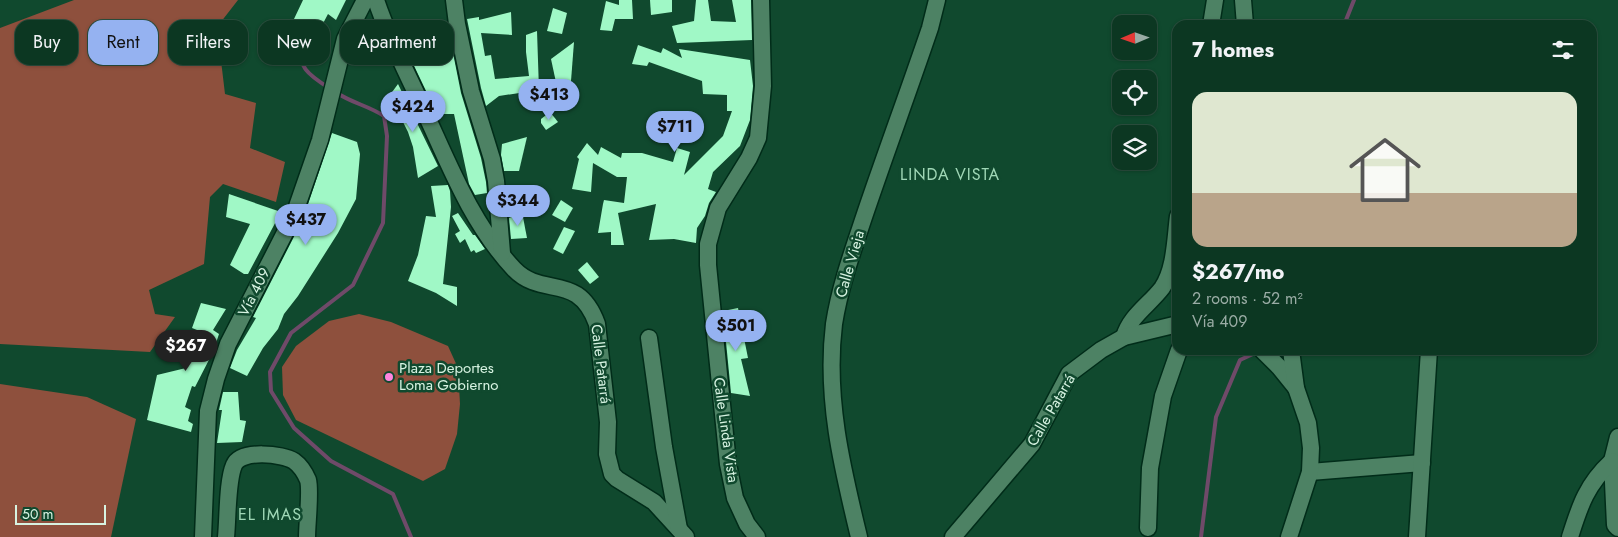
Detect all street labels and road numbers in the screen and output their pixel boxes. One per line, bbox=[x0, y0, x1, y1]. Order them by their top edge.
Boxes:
street label: Calle Vieja bbox=[830, 228, 870, 300]
street label: Vía 409 bbox=[232, 264, 276, 320]
street label: Calle Patarrá bbox=[585, 323, 617, 405]
street label: Calle Patarrá bbox=[1021, 370, 1081, 450]
street label: Calle Linda Vista bbox=[708, 376, 744, 484]

